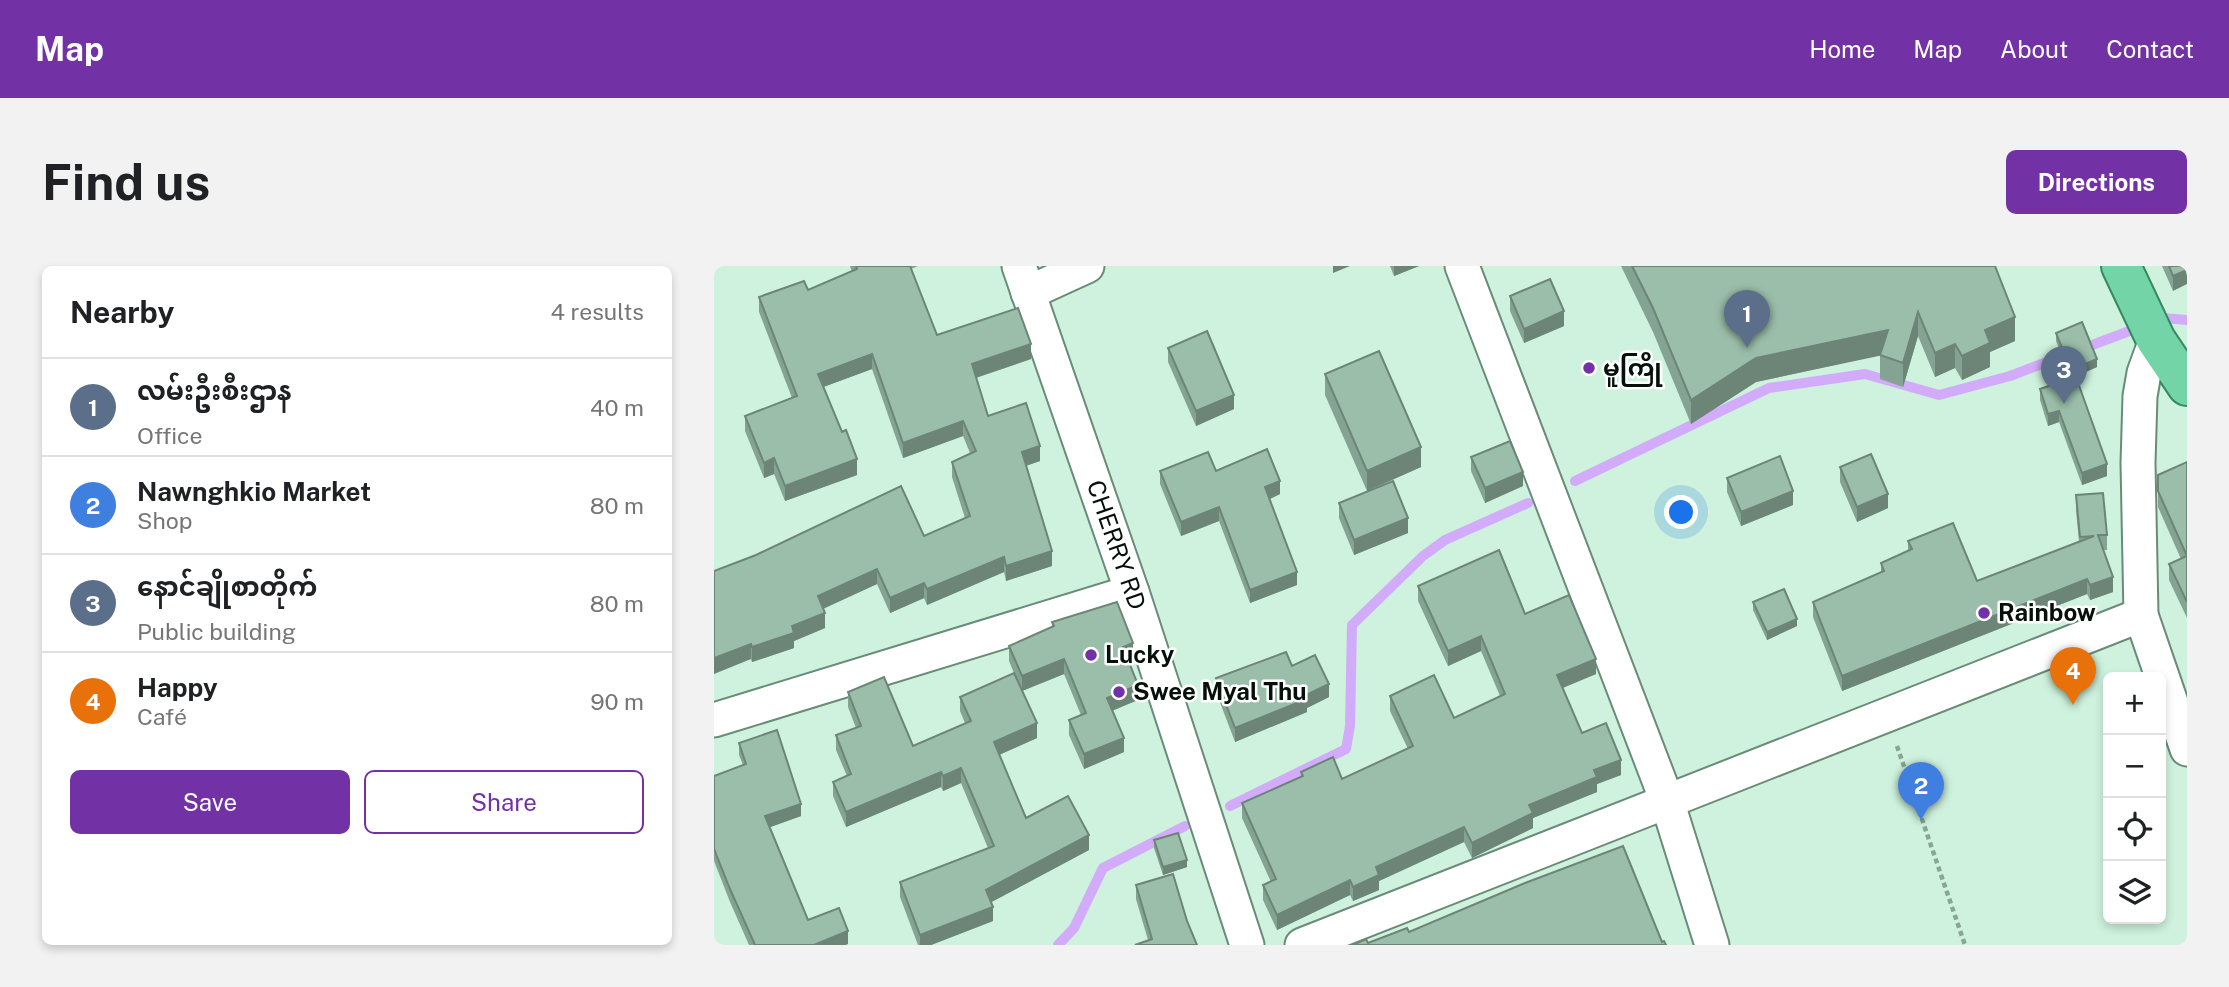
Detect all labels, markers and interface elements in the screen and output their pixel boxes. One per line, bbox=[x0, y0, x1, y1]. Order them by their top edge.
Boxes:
text: Map bbox=[35, 30, 104, 68]
text: Home bbox=[1809, 35, 1875, 63]
text: Map bbox=[1913, 35, 1962, 63]
text: About bbox=[2000, 35, 2068, 63]
text: Contact bbox=[2106, 35, 2194, 63]
button: Directions bbox=[2006, 150, 2187, 214]
text: Find us bbox=[42, 153, 210, 211]
pin: 1 bbox=[1724, 290, 1770, 348]
text: Nearby bbox=[70, 294, 174, 330]
text: 4 results bbox=[550, 298, 644, 325]
pin: 3 bbox=[2041, 346, 2087, 404]
place label: မူကြို bbox=[1603, 352, 1663, 387]
marker: မူကြို bbox=[1581, 360, 1597, 376]
text: လမ်းဦးစီးဌာန bbox=[137, 375, 292, 406]
text: 1 bbox=[88, 394, 98, 421]
text: 40 m bbox=[590, 394, 644, 421]
text: Office bbox=[137, 422, 203, 449]
text: Nawnghkio Market bbox=[137, 476, 371, 507]
street label: CHERRY RD bbox=[1082, 476, 1152, 613]
text: 2 bbox=[86, 492, 100, 519]
text: 80 m bbox=[590, 492, 644, 519]
your location bbox=[1664, 495, 1698, 529]
text: Shop bbox=[137, 507, 192, 534]
text: နောင်ချိုစာတိုက် bbox=[137, 571, 317, 602]
text: 3 bbox=[85, 590, 101, 617]
text: 80 m bbox=[590, 590, 644, 617]
place label: Rainbow bbox=[1998, 598, 2096, 626]
marker: Rainbow bbox=[1976, 605, 1992, 621]
text: Public building bbox=[137, 618, 296, 645]
place label: Lucky bbox=[1105, 640, 1175, 668]
marker: Lucky bbox=[1083, 647, 1099, 663]
pin: 4 bbox=[2050, 647, 2096, 705]
text: Happy bbox=[137, 672, 218, 703]
map controls bbox=[2103, 672, 2166, 924]
button: + bbox=[2103, 672, 2166, 735]
place label: Swee Myal Thu bbox=[1133, 677, 1307, 705]
marker: Swee Myal Thu bbox=[1111, 684, 1127, 700]
text: 4 bbox=[85, 688, 101, 715]
text: 90 m bbox=[590, 688, 644, 715]
text: Café bbox=[137, 703, 187, 730]
button: − bbox=[2103, 735, 2166, 798]
pin: 2 bbox=[1898, 762, 1944, 820]
button: Save bbox=[70, 770, 350, 834]
button: Share bbox=[364, 770, 644, 834]
button: locate bbox=[2103, 798, 2166, 861]
button: layers bbox=[2103, 861, 2166, 924]

